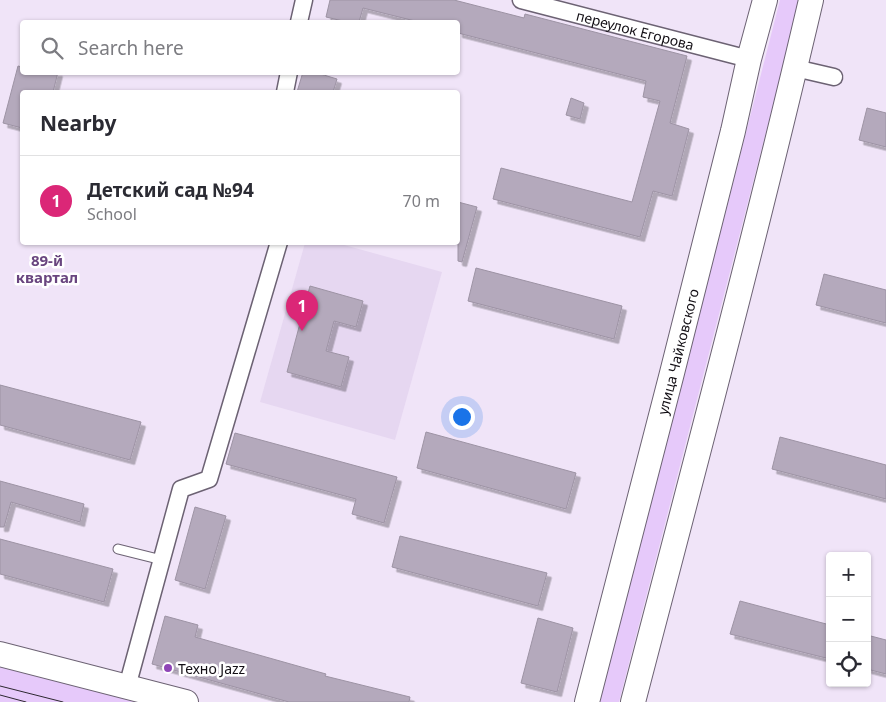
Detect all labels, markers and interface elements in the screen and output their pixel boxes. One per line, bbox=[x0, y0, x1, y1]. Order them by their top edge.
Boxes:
street label: переулок Егорова bbox=[574, 5, 696, 54]
search box bbox=[20, 20, 460, 75]
icon: search bbox=[38, 34, 66, 62]
text: Search here bbox=[78, 35, 184, 61]
text: Nearby bbox=[40, 109, 116, 137]
text: Детский сад №94 bbox=[87, 177, 254, 203]
text: 1 bbox=[51, 190, 61, 212]
text: 70 m bbox=[403, 190, 440, 212]
text: School bbox=[87, 203, 137, 225]
district label: 89-й квартал bbox=[16, 250, 78, 287]
street label: улица Чайковского bbox=[652, 286, 702, 417]
pin: 1 bbox=[286, 290, 318, 331]
your location bbox=[449, 404, 475, 430]
map controls bbox=[826, 552, 871, 687]
button: + bbox=[826, 552, 871, 597]
button: − bbox=[826, 597, 871, 642]
button: locate bbox=[826, 642, 871, 687]
place label: Техно Jazz bbox=[178, 659, 246, 678]
marker: Техно Jazz bbox=[162, 662, 174, 674]

